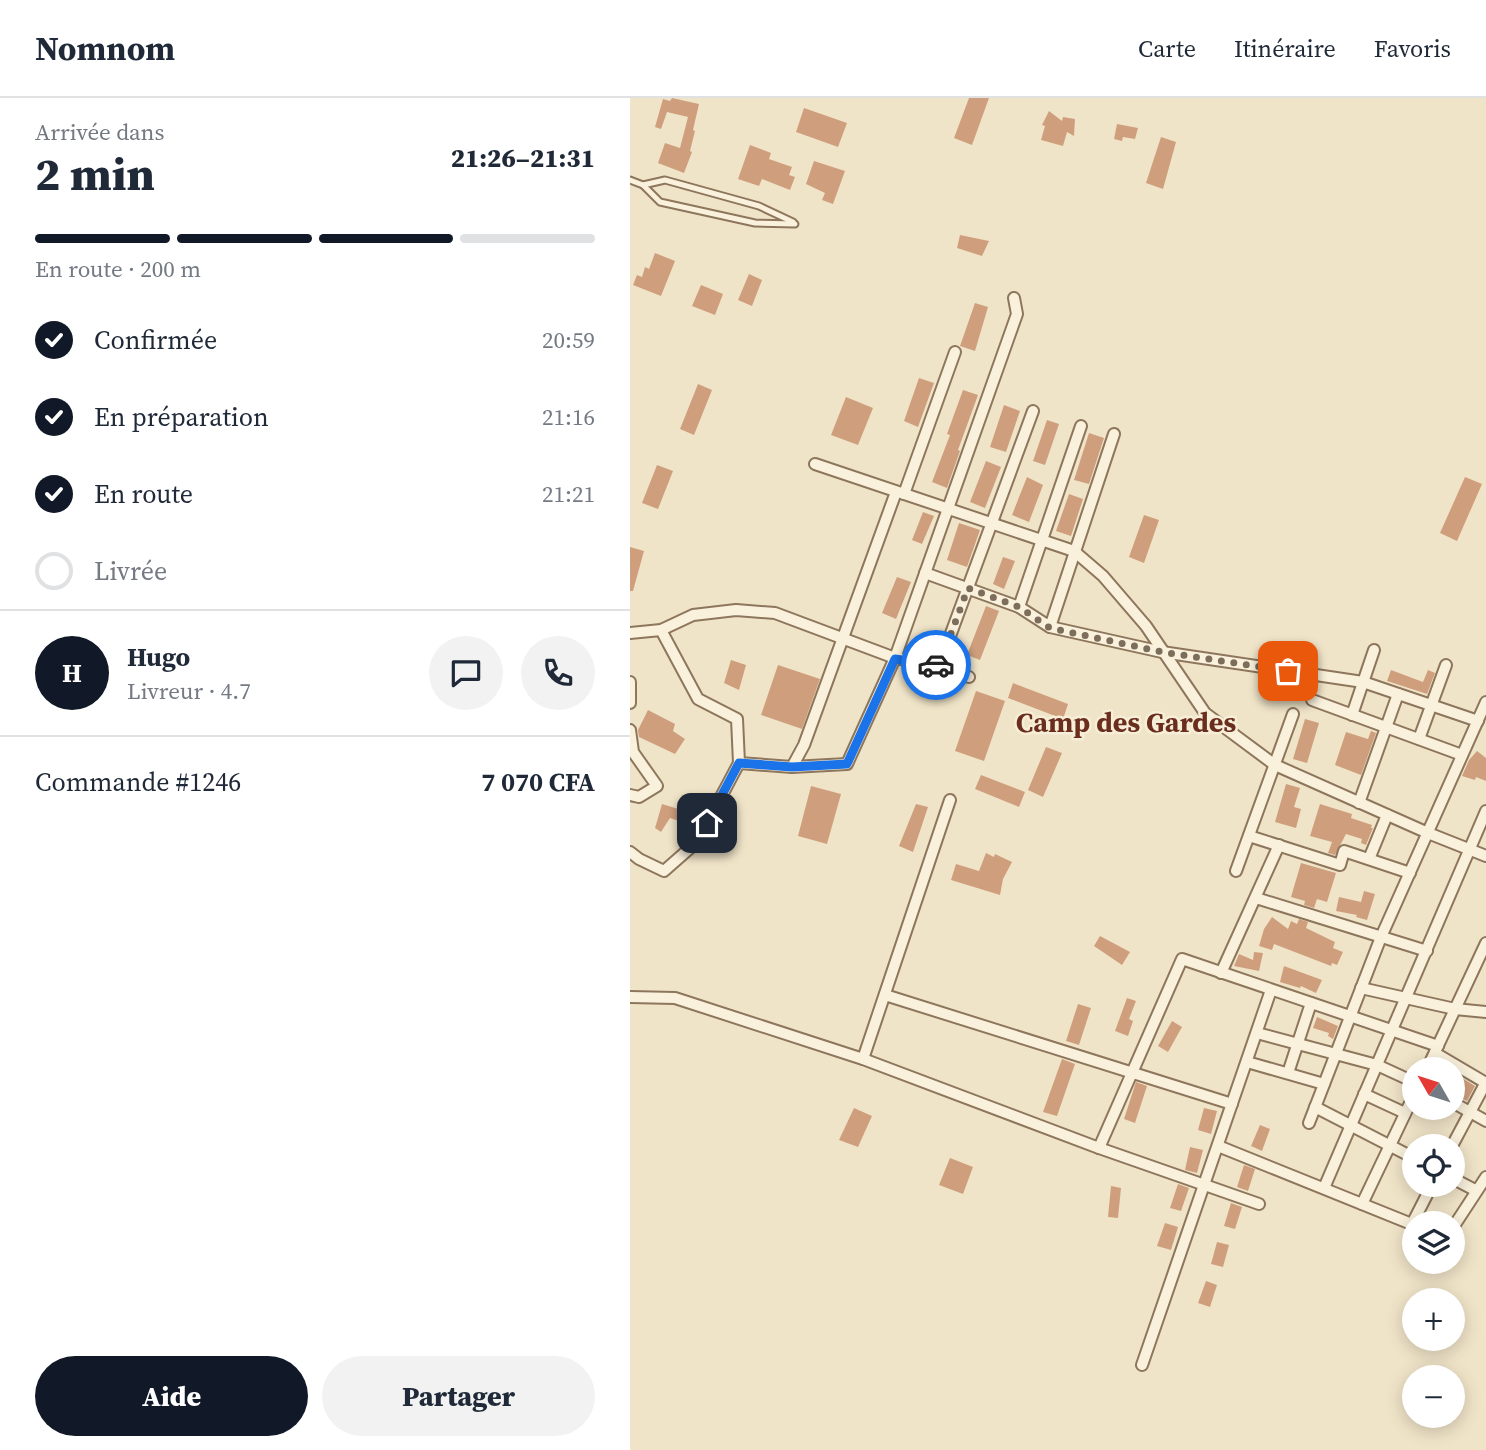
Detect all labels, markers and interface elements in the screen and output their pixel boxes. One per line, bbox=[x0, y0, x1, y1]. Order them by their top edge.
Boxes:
text: Nomnom bbox=[35, 26, 175, 71]
text: Carte bbox=[1138, 32, 1196, 65]
text: Itinéraire bbox=[1234, 32, 1336, 65]
text: Favoris bbox=[1374, 32, 1451, 65]
text: Arrivée dans bbox=[35, 116, 165, 148]
text: 21:26–21:31 bbox=[451, 140, 595, 176]
text: 2 min bbox=[35, 142, 155, 205]
text: En route · 200 m bbox=[35, 253, 201, 285]
icon: check bbox=[35, 321, 73, 359]
text: Confirmée bbox=[94, 322, 217, 358]
text: 20:59 bbox=[542, 324, 595, 356]
icon: check bbox=[35, 398, 73, 436]
text: En préparation bbox=[94, 399, 269, 435]
text: 21:16 bbox=[542, 401, 595, 433]
icon: check bbox=[35, 475, 73, 513]
text: En route bbox=[94, 476, 193, 512]
text: 21:21 bbox=[542, 478, 595, 510]
text: Livrée bbox=[94, 553, 167, 589]
courier bbox=[901, 630, 971, 700]
button: chat bbox=[429, 636, 503, 710]
button: phone bbox=[521, 636, 595, 710]
text: Hugo bbox=[127, 639, 190, 675]
pin bbox=[1258, 641, 1318, 701]
icon: car bbox=[917, 646, 955, 684]
icon: bag bbox=[1269, 652, 1307, 690]
text: H bbox=[62, 655, 82, 691]
text: Livreur · 4.7 bbox=[127, 675, 251, 707]
district label: Camp des Gardes bbox=[1016, 703, 1236, 741]
text: Commande #1246 bbox=[35, 764, 241, 800]
text: 7 070 CFA bbox=[481, 764, 595, 800]
pin bbox=[677, 793, 737, 853]
icon: home bbox=[688, 804, 726, 842]
north arrow bbox=[1402, 1057, 1465, 1120]
map controls bbox=[1402, 1057, 1465, 1428]
button: locate bbox=[1402, 1134, 1465, 1197]
button: layers bbox=[1402, 1211, 1465, 1274]
button: + bbox=[1402, 1288, 1465, 1351]
button: Aide bbox=[35, 1356, 308, 1436]
button: Partager bbox=[322, 1356, 595, 1436]
button: − bbox=[1402, 1365, 1465, 1428]

